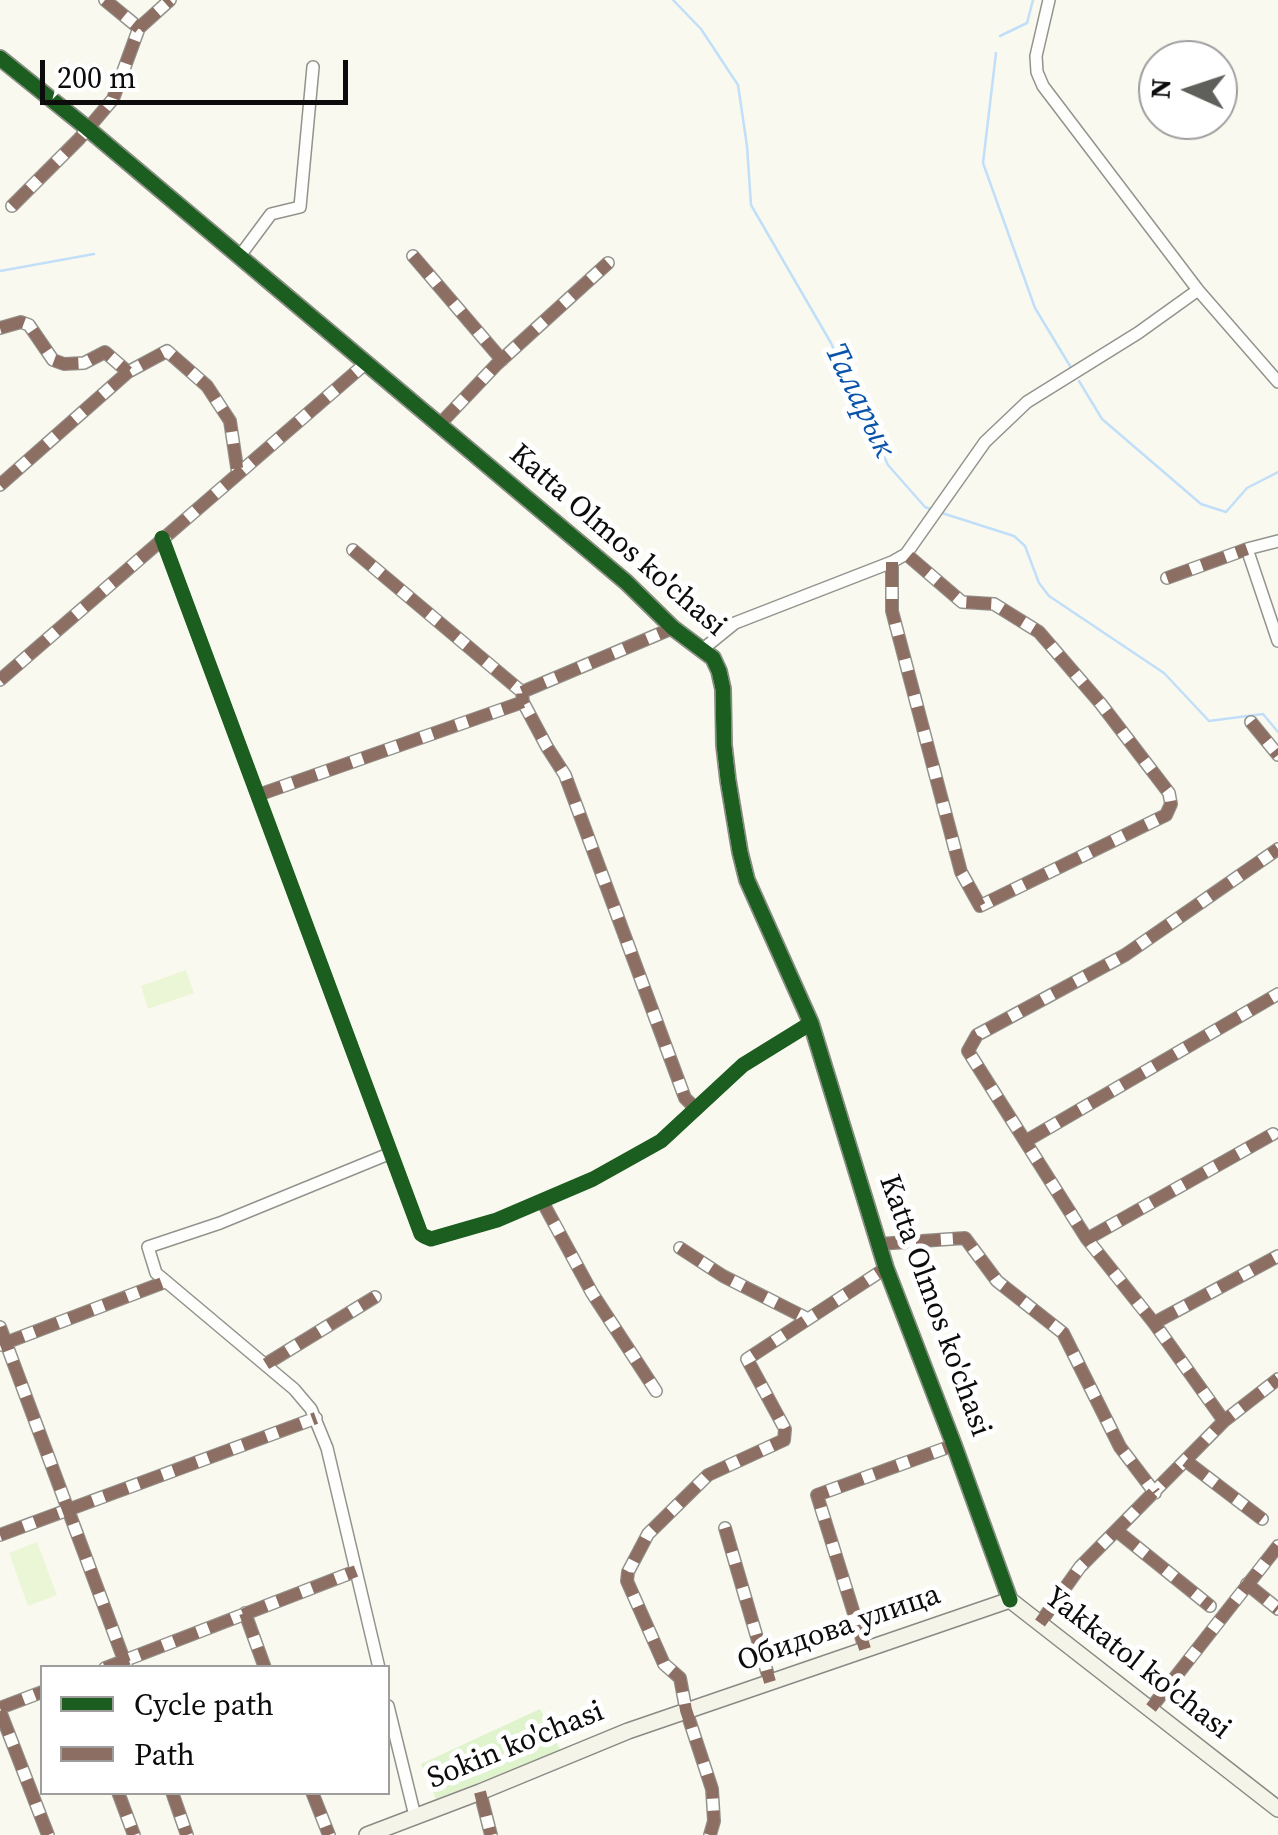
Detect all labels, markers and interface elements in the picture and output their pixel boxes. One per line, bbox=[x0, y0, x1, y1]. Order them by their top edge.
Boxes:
scale bar bbox=[45, 40, 352, 102]
north arrow bbox=[1138, 40, 1238, 140]
text: 200 m bbox=[57, 57, 136, 98]
text: N bbox=[1141, 77, 1180, 100]
water label: Таларык bbox=[815, 338, 903, 464]
street label: Katta Olmos ko'chasi bbox=[501, 437, 733, 645]
street label: Katta Olmos ko'chasi bbox=[870, 1170, 998, 1442]
street label: Обидова улица bbox=[733, 1577, 945, 1681]
street label: Yakkatol ko'chasi bbox=[1037, 1580, 1237, 1748]
legend bbox=[40, 1665, 390, 1795]
text: Cycle path bbox=[134, 1684, 274, 1725]
street label: Sokin ko'chasi bbox=[423, 1694, 609, 1798]
text: Path bbox=[134, 1734, 195, 1775]

